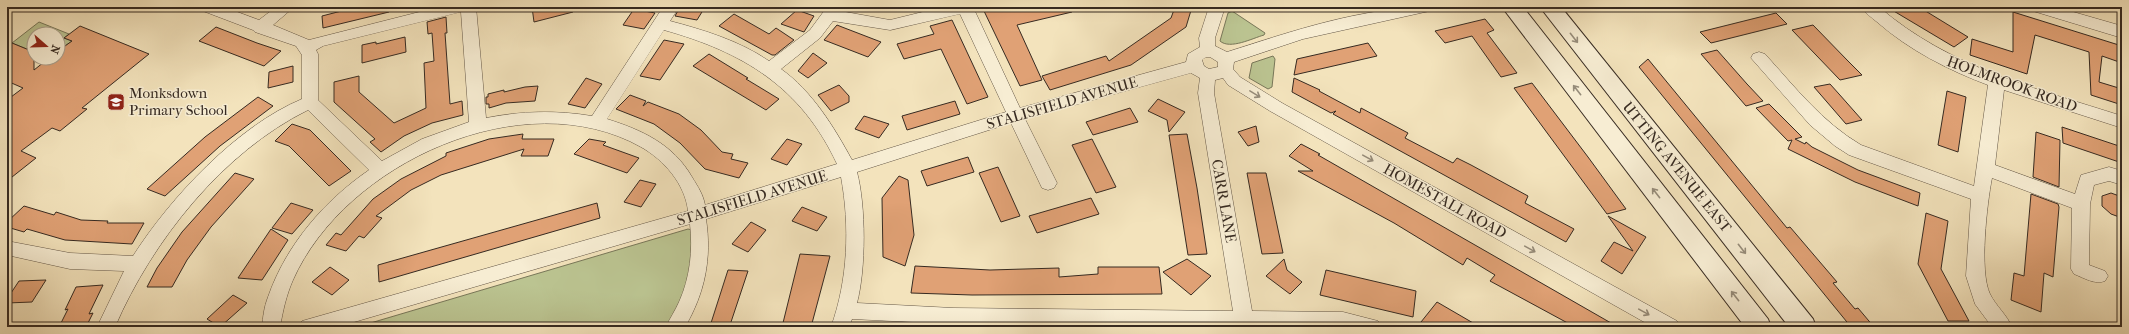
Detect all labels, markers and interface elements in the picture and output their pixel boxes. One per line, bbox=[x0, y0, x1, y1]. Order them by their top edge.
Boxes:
north arrow bbox=[26, 26, 66, 66]
one-way arrow bbox=[1569, 32, 1578, 43]
text: N bbox=[47, 43, 62, 56]
street label: HOLMROOK ROAD bbox=[1944, 52, 2080, 116]
street label: STALISFIELD AVENUE bbox=[984, 73, 1140, 133]
place label: Monksdown Primary School bbox=[129, 84, 228, 119]
one-way arrow bbox=[1572, 85, 1581, 96]
one-way arrow bbox=[1249, 90, 1260, 98]
school or university icon: Monksdown Primary School bbox=[106, 92, 126, 112]
street label: UTTING AVENUE EAST bbox=[1619, 98, 1736, 237]
one-way arrow bbox=[1362, 155, 1374, 162]
street label: CARR LANE bbox=[1208, 158, 1240, 244]
street label: HOMESTALL ROAD bbox=[1380, 160, 1510, 242]
street label: STALISFIELD AVENUE bbox=[675, 167, 829, 229]
one-way arrow bbox=[1651, 188, 1660, 199]
one-way arrow bbox=[1738, 243, 1746, 254]
one-way arrow bbox=[1524, 245, 1536, 253]
one-way arrow bbox=[1731, 291, 1739, 302]
one-way arrow bbox=[1638, 309, 1650, 316]

